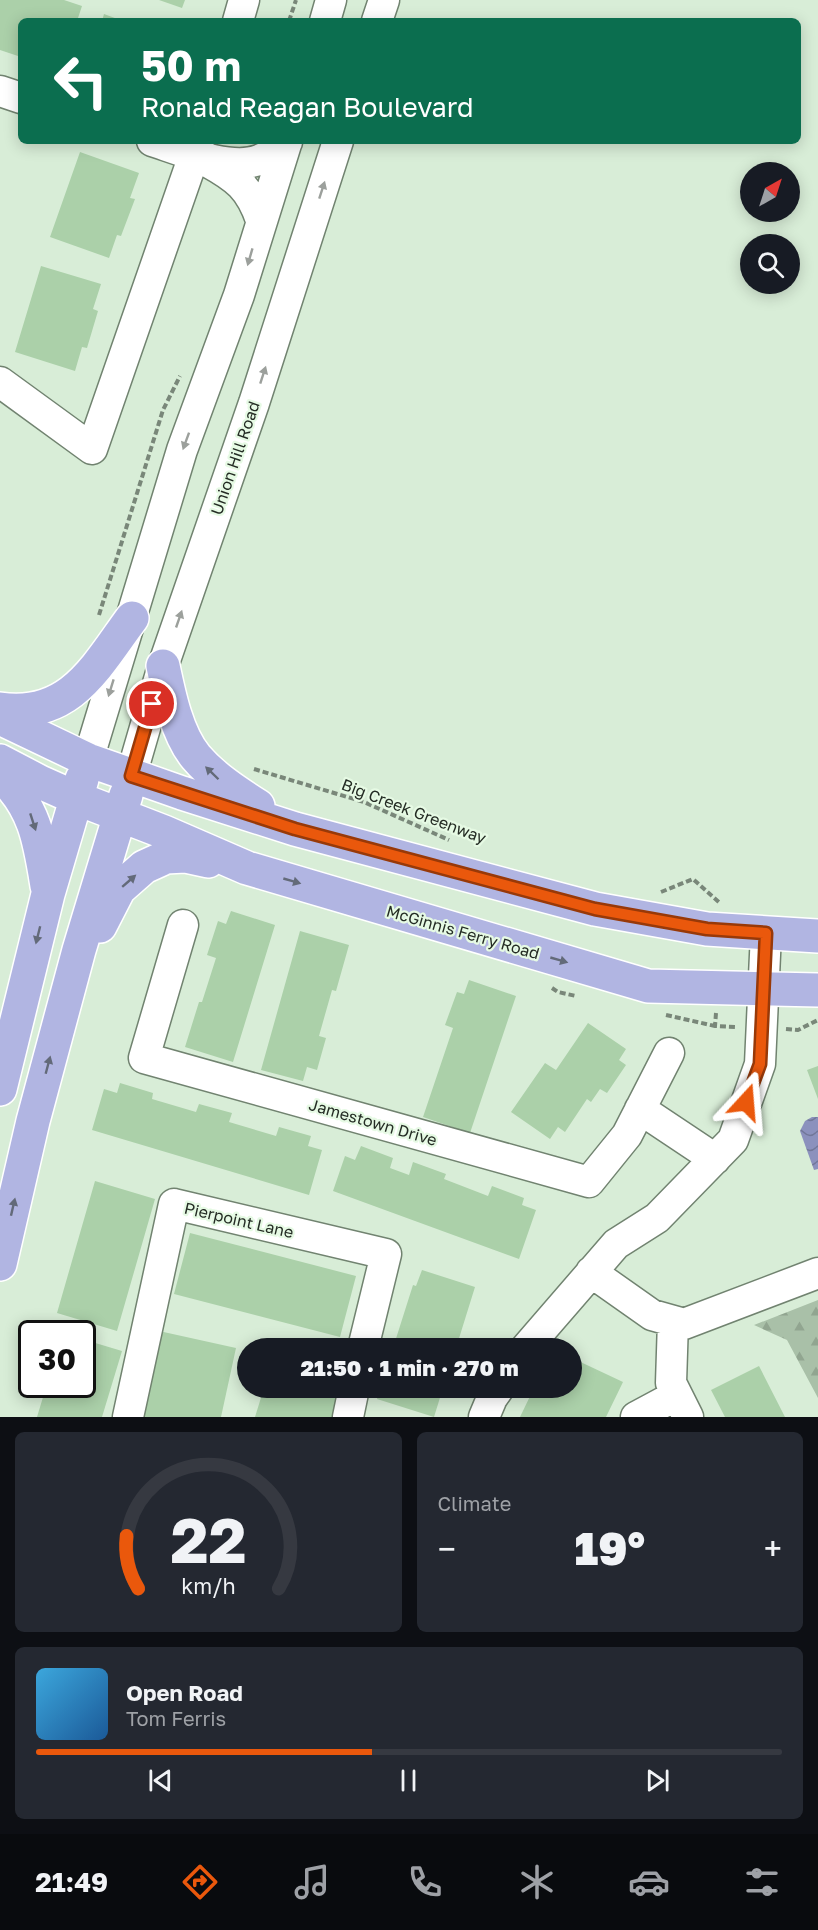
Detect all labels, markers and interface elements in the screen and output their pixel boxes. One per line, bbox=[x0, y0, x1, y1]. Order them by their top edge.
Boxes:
text: 50 m bbox=[141, 40, 241, 90]
icon: left bbox=[42, 42, 120, 120]
text: Ronald Reagan Boulevard bbox=[141, 91, 474, 123]
north arrow bbox=[740, 162, 800, 222]
map controls bbox=[740, 162, 800, 294]
one-way arrow bbox=[318, 181, 327, 199]
button: search bbox=[740, 234, 800, 294]
one-way arrow bbox=[245, 248, 254, 266]
one-way arrow bbox=[258, 366, 268, 384]
street label: Union Hill Road bbox=[206, 398, 264, 518]
one-way arrow bbox=[180, 432, 190, 450]
one-way arrow bbox=[175, 610, 185, 628]
pin bbox=[126, 678, 177, 729]
one-way arrow bbox=[106, 679, 115, 697]
icon: arrive bbox=[135, 687, 168, 720]
one-way arrow bbox=[205, 766, 219, 780]
street label: Big Creek Greenway bbox=[339, 774, 489, 848]
one-way arrow bbox=[29, 813, 38, 831]
one-way arrow bbox=[121, 875, 136, 888]
one-way arrow bbox=[283, 877, 301, 886]
street label: McGinnis Ferry Road bbox=[384, 901, 542, 963]
one-way arrow bbox=[32, 926, 42, 945]
one-way arrow bbox=[550, 956, 568, 965]
one-way arrow bbox=[44, 1056, 53, 1074]
position arrow bbox=[714, 1070, 778, 1134]
street label: Jamestown Drive bbox=[307, 1094, 439, 1150]
one-way arrow bbox=[9, 1198, 19, 1216]
street label: Pierpoint Lane bbox=[182, 1198, 296, 1242]
speed limit sign: 30 bbox=[18, 1320, 96, 1398]
text: 21:50 · 1 min · 270 m bbox=[300, 1354, 519, 1381]
text: Climate bbox=[438, 1491, 511, 1515]
text: 22 bbox=[170, 1502, 246, 1577]
text: 19° bbox=[574, 1521, 645, 1575]
text: − bbox=[438, 1529, 456, 1568]
text: + bbox=[764, 1529, 782, 1568]
text: km/h bbox=[181, 1573, 236, 1599]
text: Open Road bbox=[126, 1679, 243, 1706]
text: Tom Ferris bbox=[126, 1706, 226, 1730]
icon: previous bbox=[144, 1764, 177, 1797]
icon: pause bbox=[392, 1764, 425, 1797]
icon: next bbox=[641, 1764, 674, 1797]
icon: directions bbox=[179, 1861, 221, 1903]
icon: music bbox=[291, 1861, 333, 1903]
icon: phone bbox=[404, 1861, 446, 1903]
icon: climate bbox=[516, 1861, 558, 1903]
icon: car bbox=[628, 1861, 670, 1903]
icon: filters bbox=[741, 1861, 783, 1903]
text: 21:49 bbox=[35, 1866, 108, 1898]

